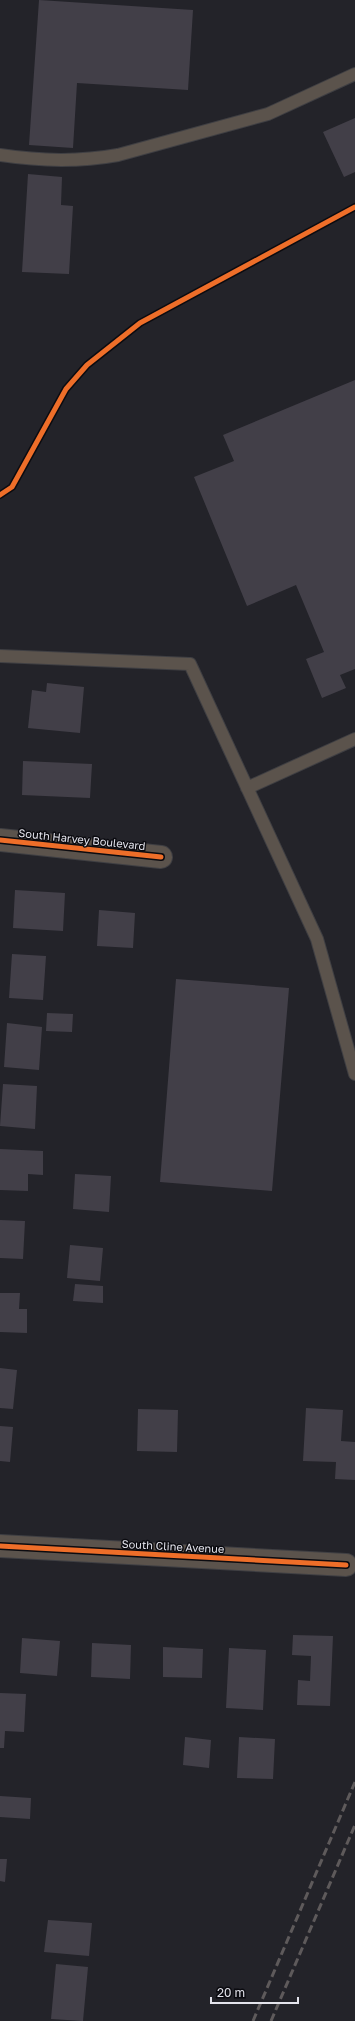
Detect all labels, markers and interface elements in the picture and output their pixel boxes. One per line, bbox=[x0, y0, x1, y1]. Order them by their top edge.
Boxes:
street label: South Harvey Boulevard bbox=[18, 826, 146, 852]
street label: South Cline Avenue bbox=[121, 1537, 225, 1555]
scale bar bbox=[211, 1979, 298, 2005]
text: 20 m bbox=[217, 1985, 245, 2000]

